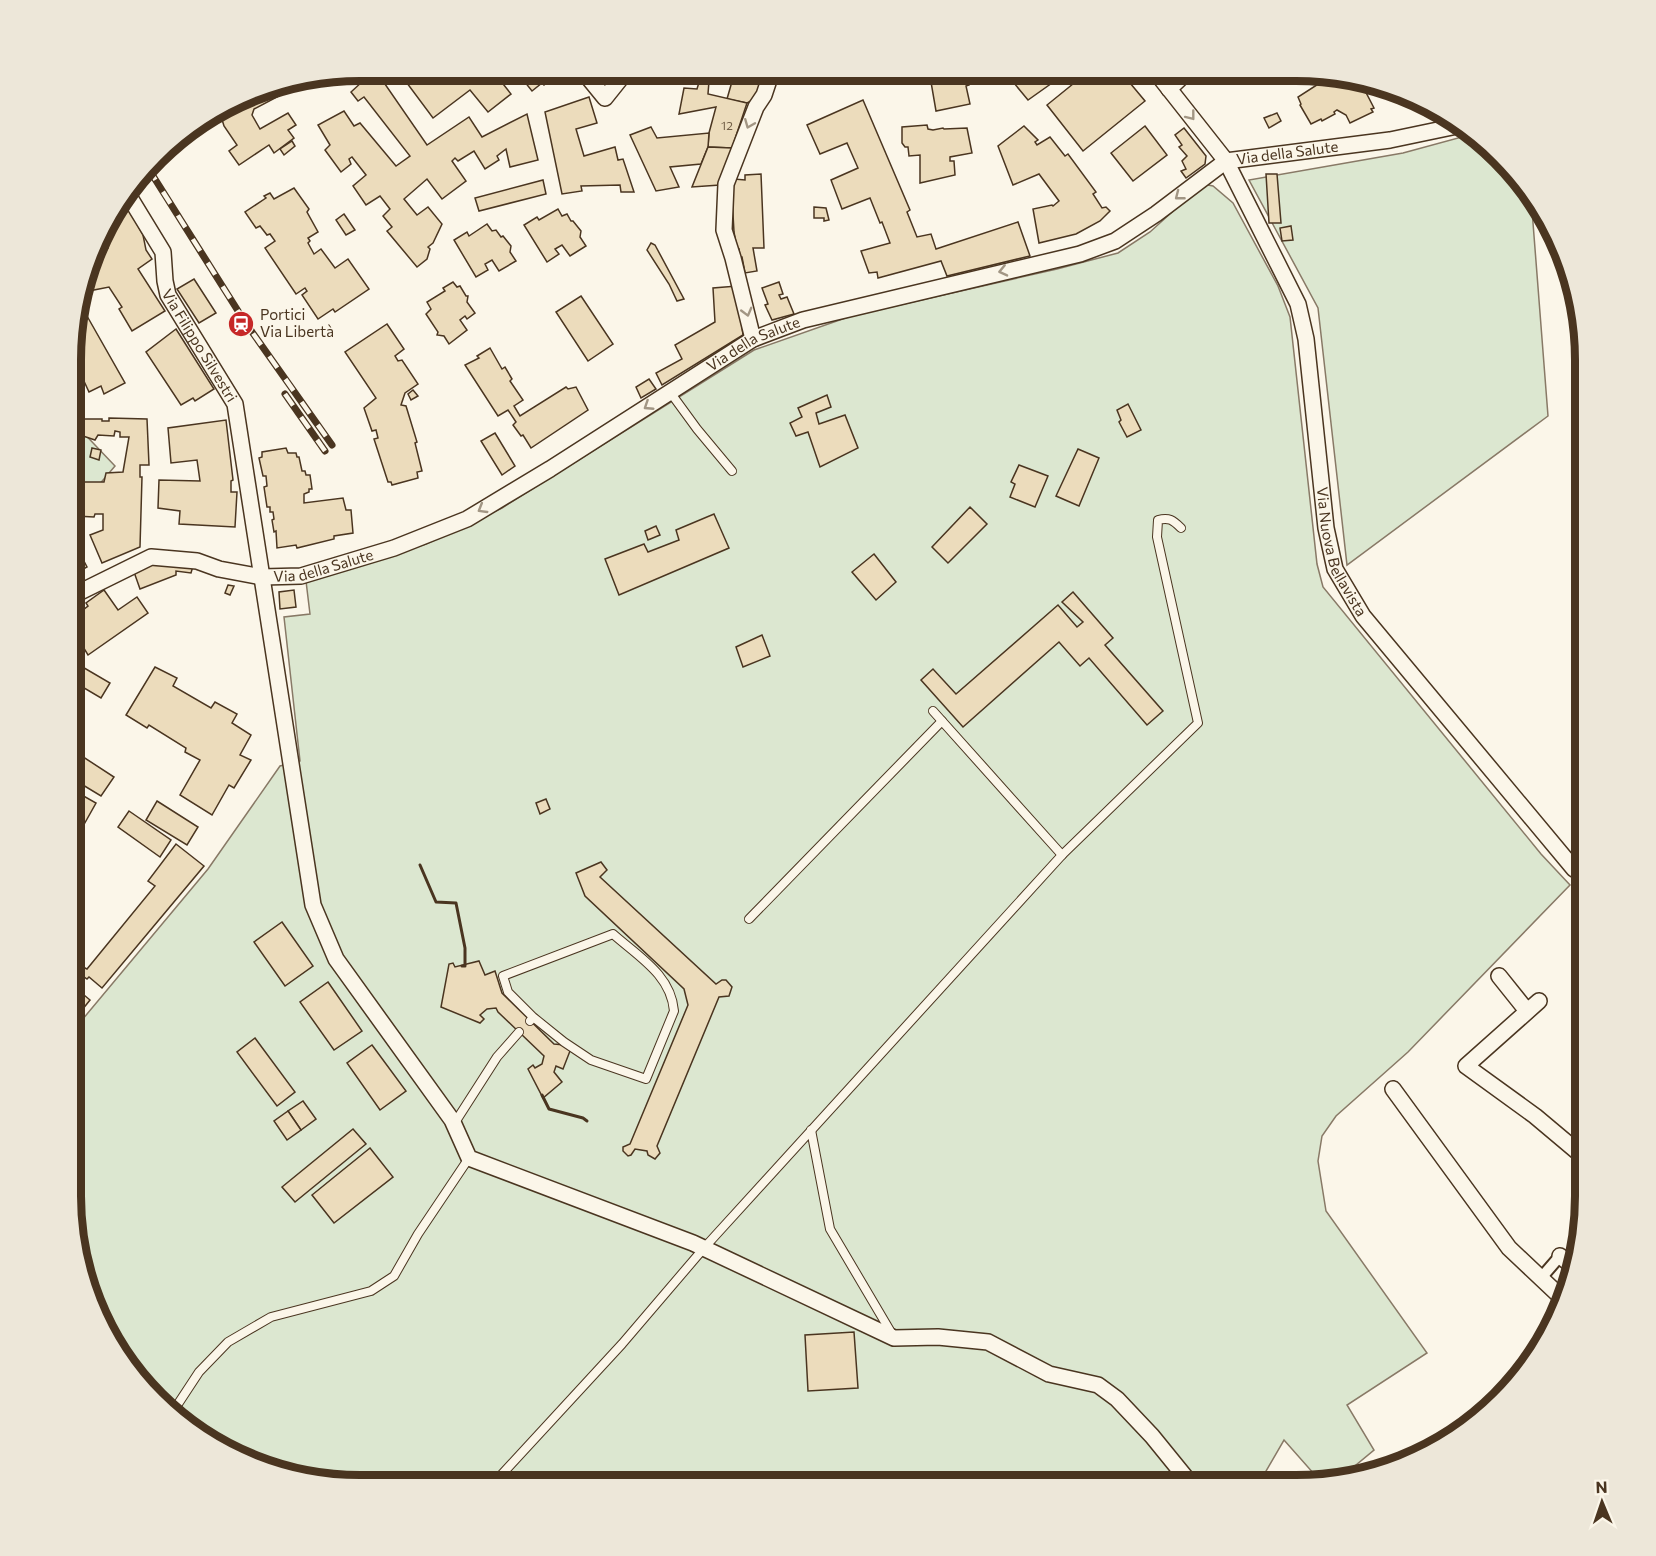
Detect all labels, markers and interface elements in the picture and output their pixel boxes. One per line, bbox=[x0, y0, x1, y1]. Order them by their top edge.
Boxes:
one-way arrow bbox=[1183, 109, 1194, 120]
house number: 12 bbox=[721, 118, 733, 132]
one-way arrow bbox=[744, 118, 756, 129]
street label: Via della Salute bbox=[1235, 137, 1339, 168]
one-way arrow bbox=[1175, 189, 1186, 200]
one-way arrow bbox=[998, 264, 1008, 277]
street label: Via Filippo Silvestri bbox=[158, 285, 242, 405]
place label: Portici Via Libertà bbox=[260, 305, 334, 340]
one-way arrow bbox=[740, 306, 753, 316]
station icon: Portici Via Libertà bbox=[226, 309, 256, 339]
street label: Via della Salute bbox=[703, 312, 802, 374]
one-way arrow bbox=[643, 399, 654, 410]
street label: Via Nuova Bellavista bbox=[1314, 486, 1371, 619]
one-way arrow bbox=[478, 502, 488, 514]
street label: Via della Salute bbox=[273, 545, 375, 585]
north arrow bbox=[1572, 1472, 1632, 1532]
text: N bbox=[1595, 1477, 1608, 1496]

